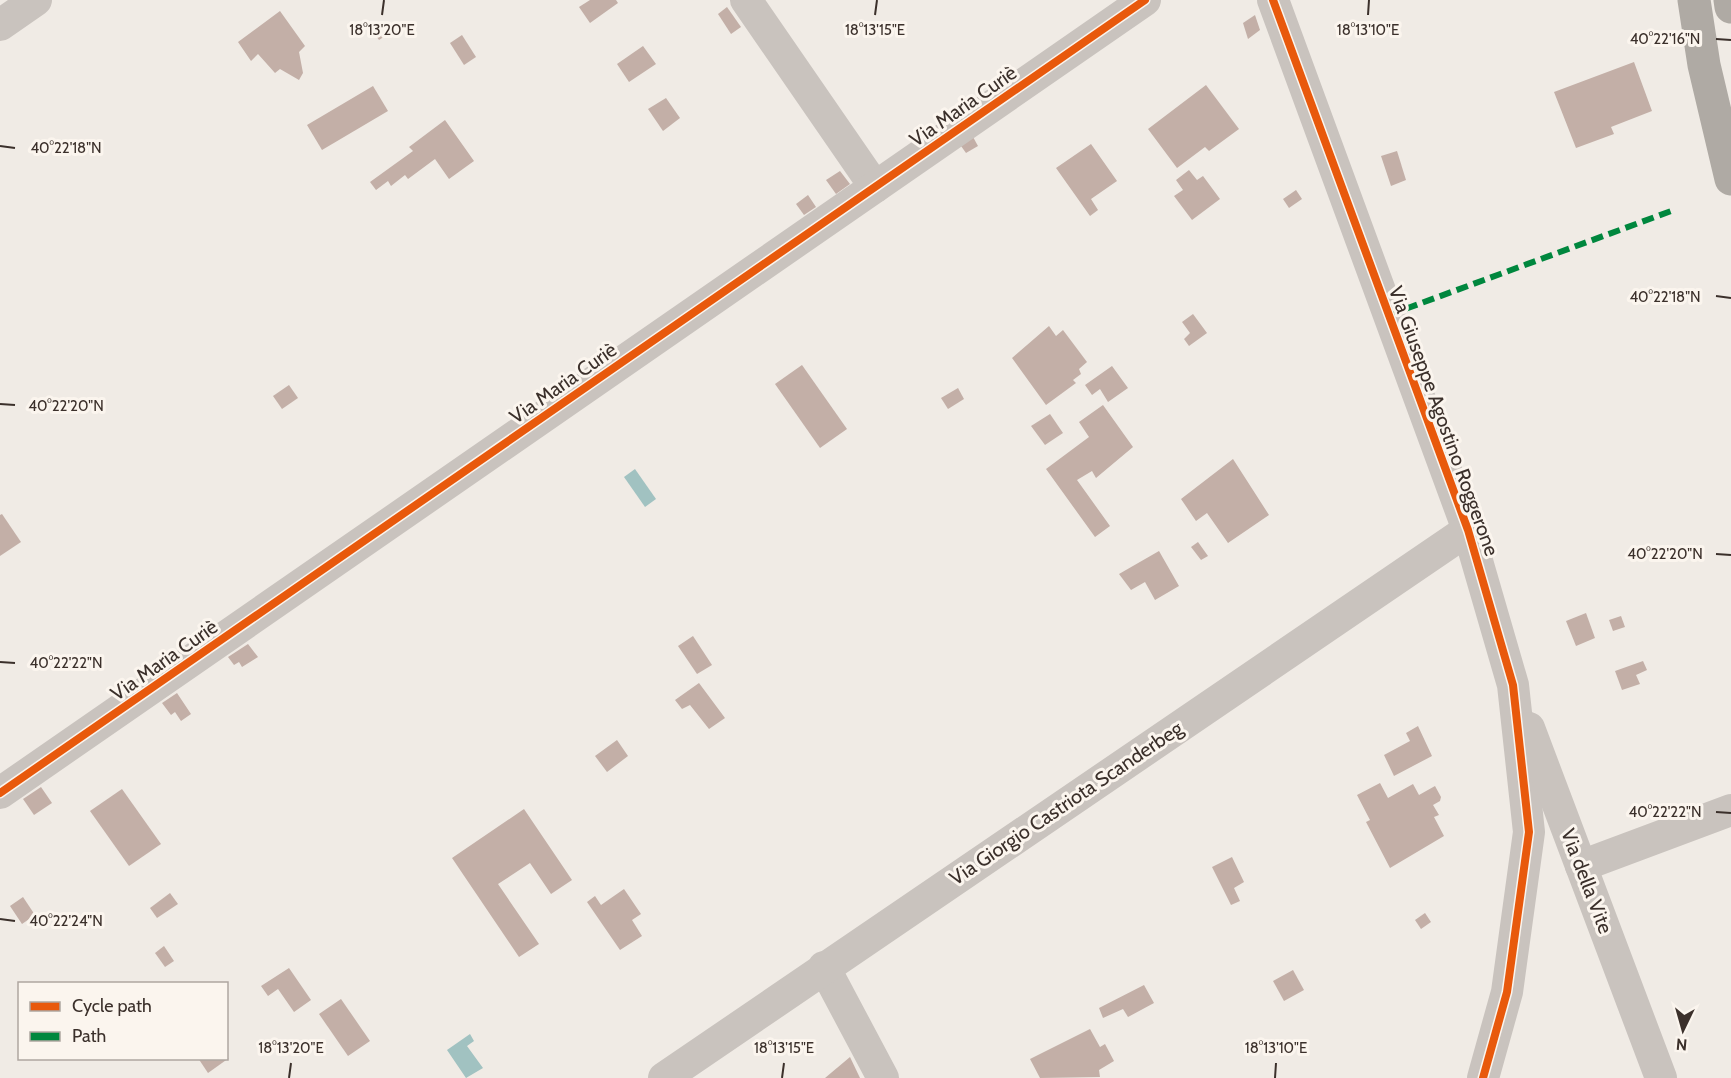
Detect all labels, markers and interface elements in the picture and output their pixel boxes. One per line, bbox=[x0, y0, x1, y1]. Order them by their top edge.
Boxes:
text: 18°13'20"E bbox=[349, 21, 415, 39]
text: 18°13'15"E bbox=[845, 21, 905, 39]
text: 18°13'10"E bbox=[1337, 21, 1399, 39]
text: 40°22'16"N bbox=[1630, 30, 1700, 48]
street label: Via Maria Curiè bbox=[905, 60, 1021, 152]
text: 40°22'18"N bbox=[30, 139, 102, 157]
street label: Via Giuseppe Agostino Roggerone bbox=[1384, 283, 1504, 559]
text: 40°22'18"N bbox=[1629, 288, 1701, 306]
street label: Via Maria Curiè bbox=[505, 337, 621, 429]
text: 40°22'20"N bbox=[28, 397, 104, 415]
text: 40°22'20"N bbox=[1627, 545, 1703, 563]
street label: Via Maria Curiè bbox=[106, 614, 222, 706]
text: 40°22'22"N bbox=[30, 654, 102, 672]
street label: Via Giorgio Castriota Scanderbeg bbox=[945, 715, 1188, 890]
text: 40°22'22"N bbox=[1629, 803, 1701, 821]
street label: Via della Vite bbox=[1556, 825, 1618, 937]
text: 40°22'24"N bbox=[29, 912, 103, 930]
legend bbox=[18, 982, 228, 1060]
text: Cycle path bbox=[72, 995, 152, 1017]
north arrow bbox=[1653, 1000, 1713, 1060]
text: Path bbox=[72, 1025, 106, 1047]
text: N bbox=[1675, 1034, 1688, 1054]
text: 18°13'20"E bbox=[258, 1039, 324, 1057]
text: 18°13'15"E bbox=[754, 1039, 814, 1057]
text: 18°13'10"E bbox=[1245, 1039, 1307, 1057]

